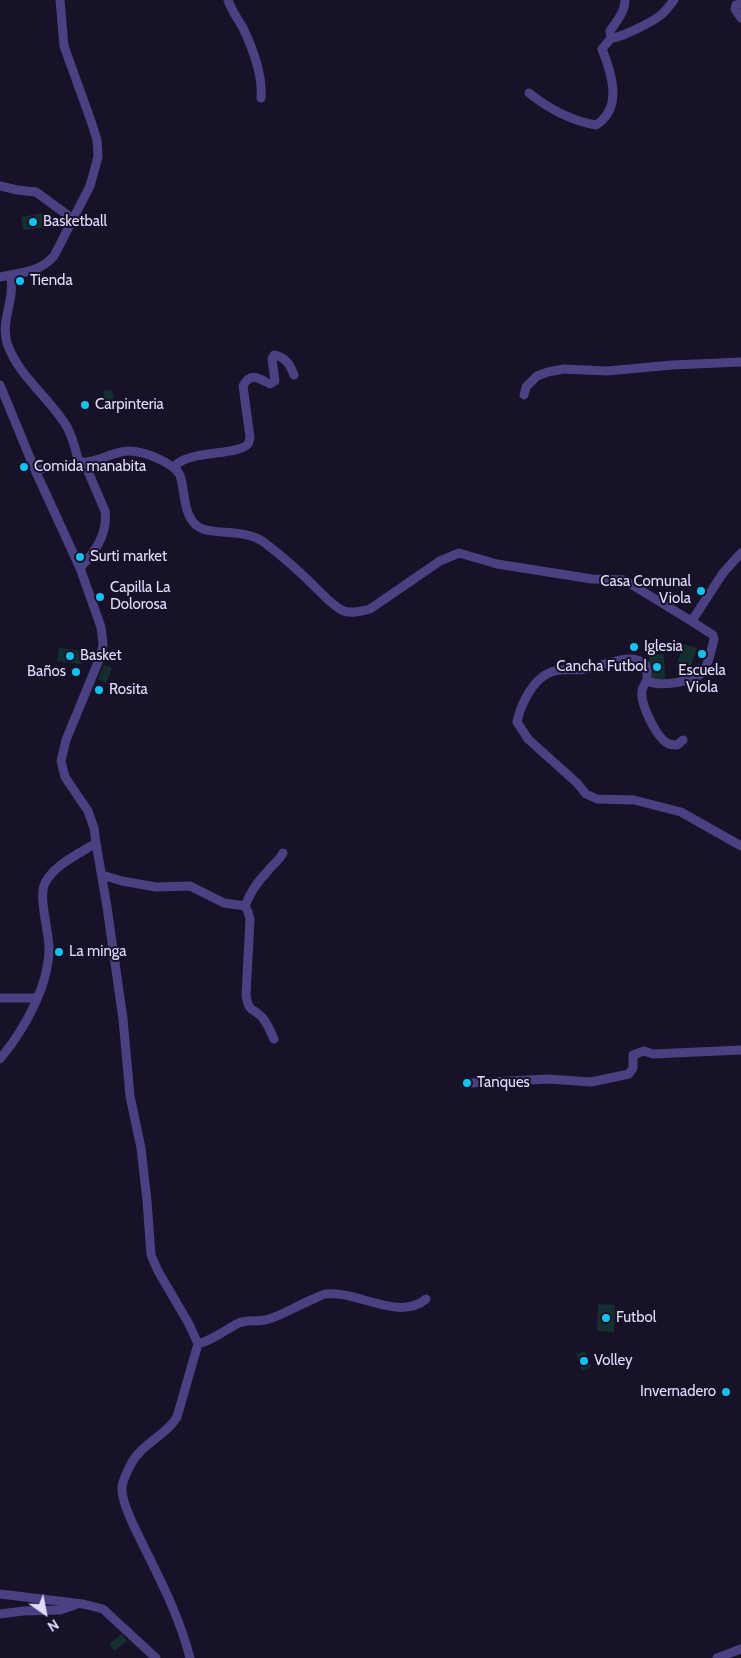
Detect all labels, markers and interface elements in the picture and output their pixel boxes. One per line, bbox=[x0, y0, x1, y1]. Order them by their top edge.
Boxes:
place label: Basketball bbox=[43, 213, 107, 231]
marker: Basketball bbox=[27, 216, 39, 228]
place label: Tienda bbox=[30, 272, 73, 290]
marker: Tienda bbox=[14, 275, 26, 287]
place label: Carpinteria bbox=[95, 396, 164, 414]
marker: Carpinteria bbox=[79, 399, 91, 411]
place label: Comida manabita bbox=[34, 458, 146, 476]
marker: Comida manabita bbox=[18, 461, 30, 473]
place label: Surti market bbox=[90, 548, 167, 566]
marker: Surti market bbox=[74, 551, 86, 563]
place label: Casa Comunal Viola bbox=[600, 573, 691, 608]
place label: Capilla La Dolorosa bbox=[110, 579, 170, 614]
marker: Casa Comunal Viola bbox=[695, 585, 707, 597]
marker: Capilla La Dolorosa bbox=[94, 591, 106, 603]
place label: Iglesia bbox=[644, 638, 683, 656]
marker: Iglesia bbox=[628, 641, 640, 653]
place label: Basket bbox=[80, 647, 121, 665]
marker: Escuela Viola bbox=[696, 648, 708, 660]
marker: Basket bbox=[64, 650, 76, 662]
place label: Cancha Futbol bbox=[556, 658, 647, 676]
marker: Cancha Futbol bbox=[651, 661, 663, 673]
place label: Escuela Viola bbox=[678, 662, 726, 697]
place label: Baños bbox=[27, 663, 66, 681]
marker: Baños bbox=[70, 666, 82, 678]
place label: Rosita bbox=[109, 681, 148, 699]
marker: Rosita bbox=[93, 684, 105, 696]
place label: La minga bbox=[69, 943, 126, 961]
marker: La minga bbox=[53, 946, 65, 958]
place label: Tanques bbox=[477, 1074, 530, 1092]
marker: Tanques bbox=[461, 1077, 473, 1089]
place label: Futbol bbox=[616, 1309, 656, 1327]
marker: Futbol bbox=[600, 1312, 612, 1324]
place label: Volley bbox=[594, 1352, 633, 1370]
marker: Volley bbox=[578, 1355, 590, 1367]
place label: Invernadero bbox=[640, 1383, 716, 1401]
marker: Invernadero bbox=[720, 1386, 732, 1398]
north arrow bbox=[20, 1588, 70, 1638]
text: N bbox=[44, 1615, 62, 1636]

